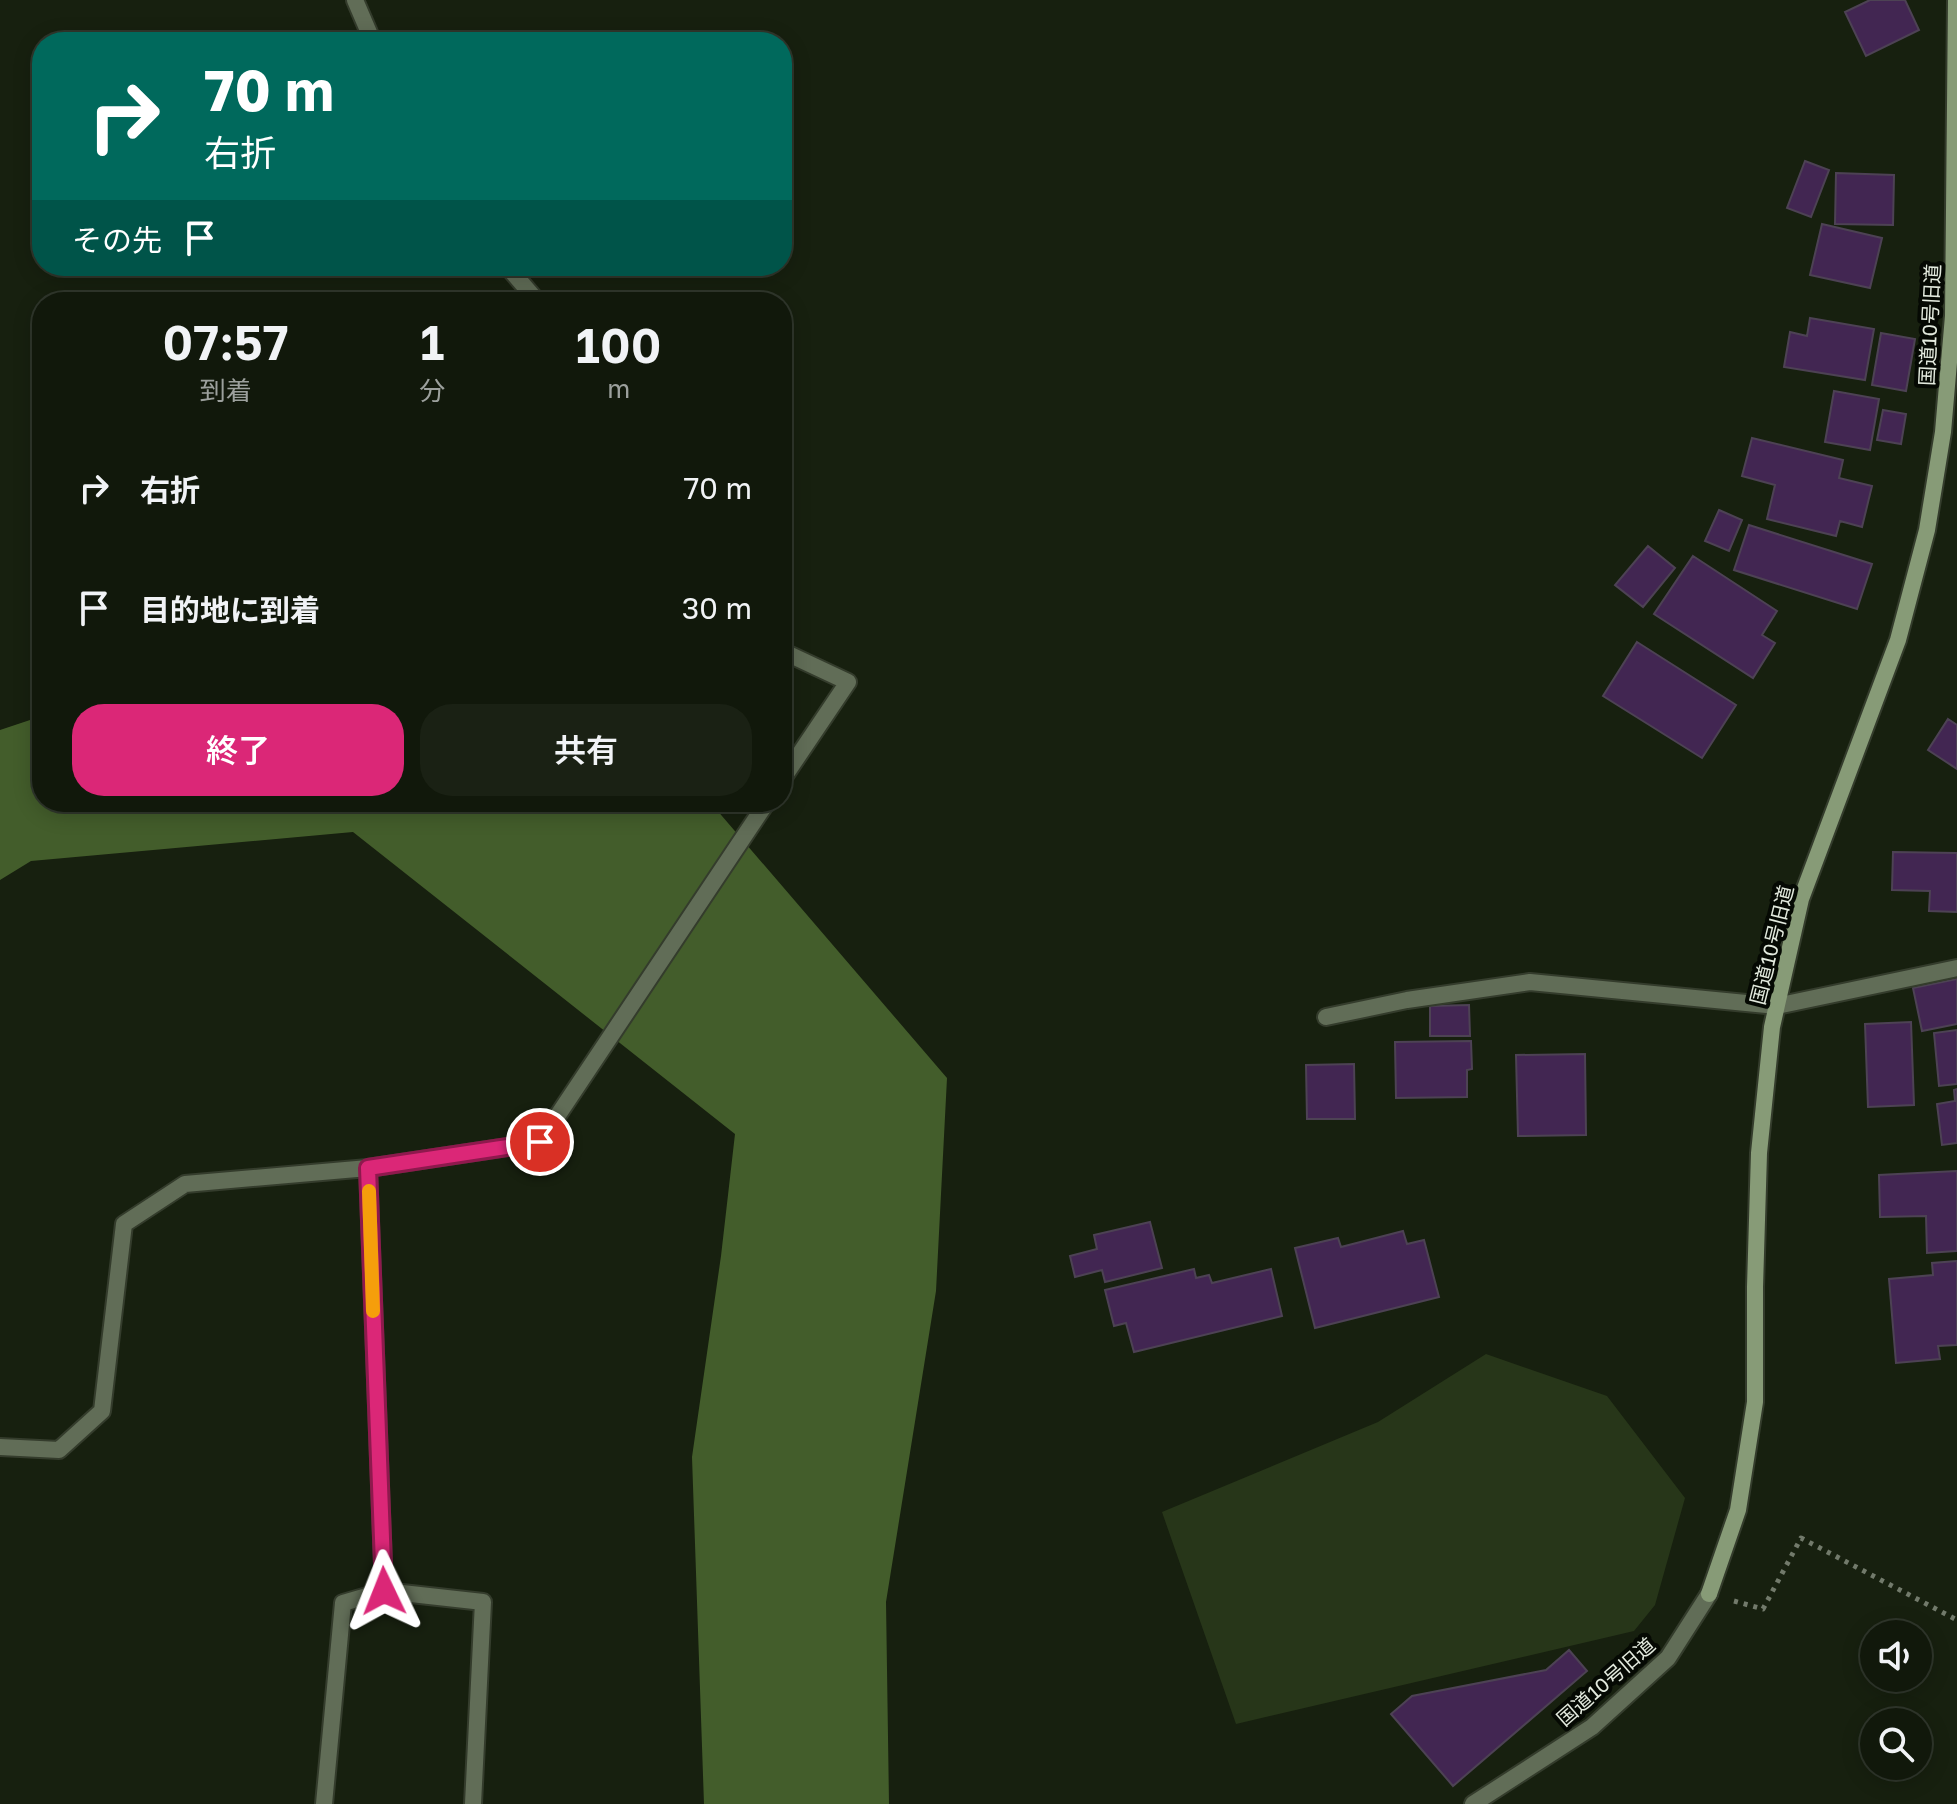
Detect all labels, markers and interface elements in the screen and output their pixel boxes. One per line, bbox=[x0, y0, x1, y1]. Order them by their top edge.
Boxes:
text: 70 m bbox=[204, 56, 334, 123]
icon: right bbox=[72, 64, 176, 168]
text: 右折 bbox=[204, 131, 276, 174]
icon: arrive bbox=[178, 216, 222, 260]
text: その先 bbox=[72, 222, 162, 258]
street label: 国道10号旧道 bbox=[1914, 263, 1944, 387]
text: 07:57 bbox=[163, 313, 289, 371]
text: 1 bbox=[420, 313, 444, 371]
text: 100 bbox=[576, 316, 661, 374]
text: m bbox=[607, 373, 630, 404]
text: 到着 bbox=[200, 375, 252, 406]
text: 分 bbox=[419, 375, 445, 406]
icon: right bbox=[72, 466, 116, 510]
text: 70 m bbox=[683, 470, 752, 506]
text: 右折 bbox=[140, 472, 200, 508]
icon: arrive bbox=[72, 586, 116, 630]
text: 30 m bbox=[682, 590, 752, 626]
text: 目的地に到着 bbox=[140, 592, 320, 628]
button: 終了 bbox=[72, 704, 404, 796]
button: 共有 bbox=[420, 704, 752, 796]
street label: 国道10号旧道 bbox=[1745, 883, 1797, 1007]
pin bbox=[506, 1108, 574, 1176]
icon: arrive bbox=[518, 1120, 562, 1164]
position arrow bbox=[342, 1549, 426, 1633]
map controls bbox=[1860, 1620, 1932, 1780]
button: sound bbox=[1860, 1620, 1932, 1692]
street label: 国道10号旧道 bbox=[1551, 1632, 1659, 1730]
button: search bbox=[1860, 1708, 1932, 1780]

